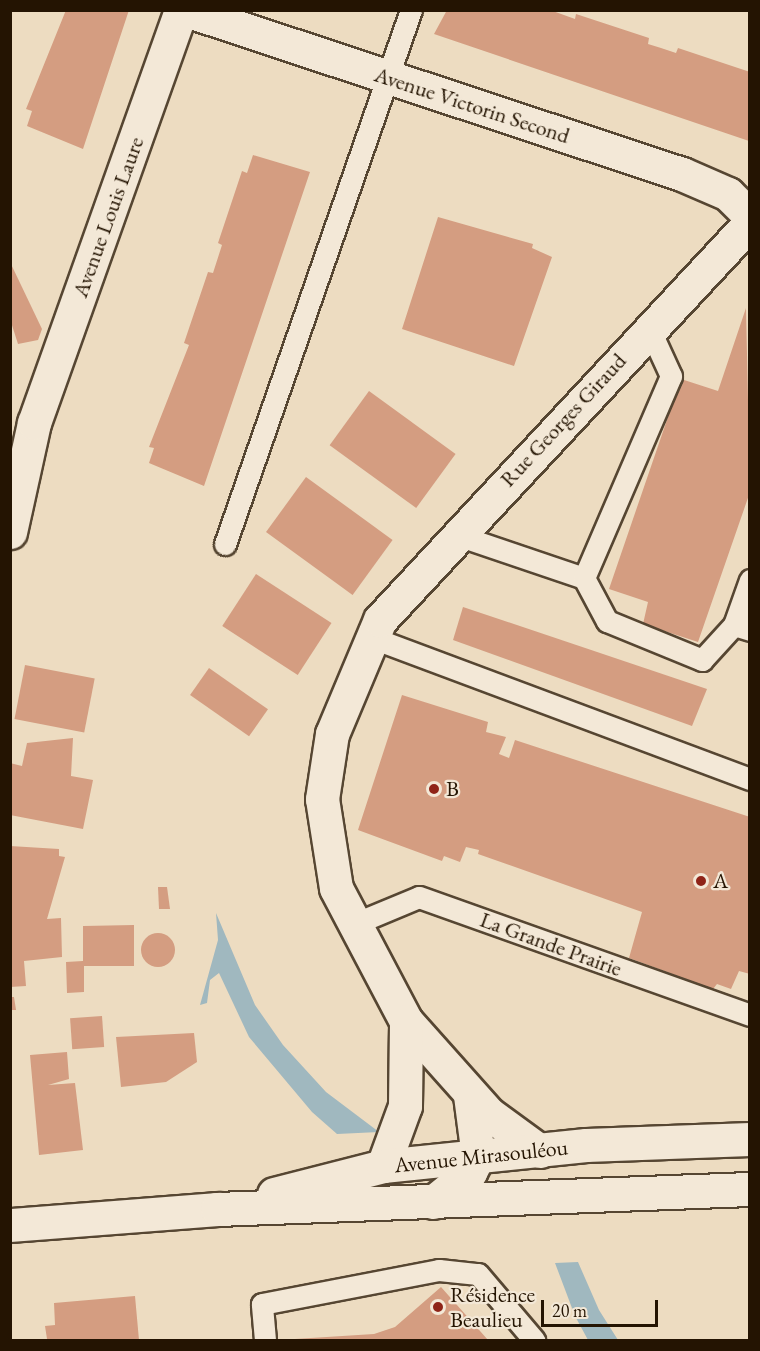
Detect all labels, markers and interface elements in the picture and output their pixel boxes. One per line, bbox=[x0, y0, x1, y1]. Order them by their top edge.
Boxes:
street label: Avenue Victorin Second bbox=[371, 61, 573, 149]
street label: Avenue Louis Laure bbox=[67, 133, 149, 301]
street label: Rue Georges Giraud bbox=[494, 348, 632, 492]
place label: B bbox=[446, 776, 459, 802]
marker: B bbox=[427, 782, 441, 796]
place label: A bbox=[713, 868, 728, 894]
marker: A bbox=[694, 874, 708, 888]
street label: La Grande Prairie bbox=[477, 906, 625, 982]
street label: Avenue Mirasouléou bbox=[393, 1134, 569, 1178]
place label: Résidence Beaulieu bbox=[450, 1281, 535, 1332]
scale bar bbox=[544, 1288, 661, 1326]
text: 20 m bbox=[552, 1299, 587, 1322]
marker: Résidence Beaulieu bbox=[431, 1300, 445, 1314]

